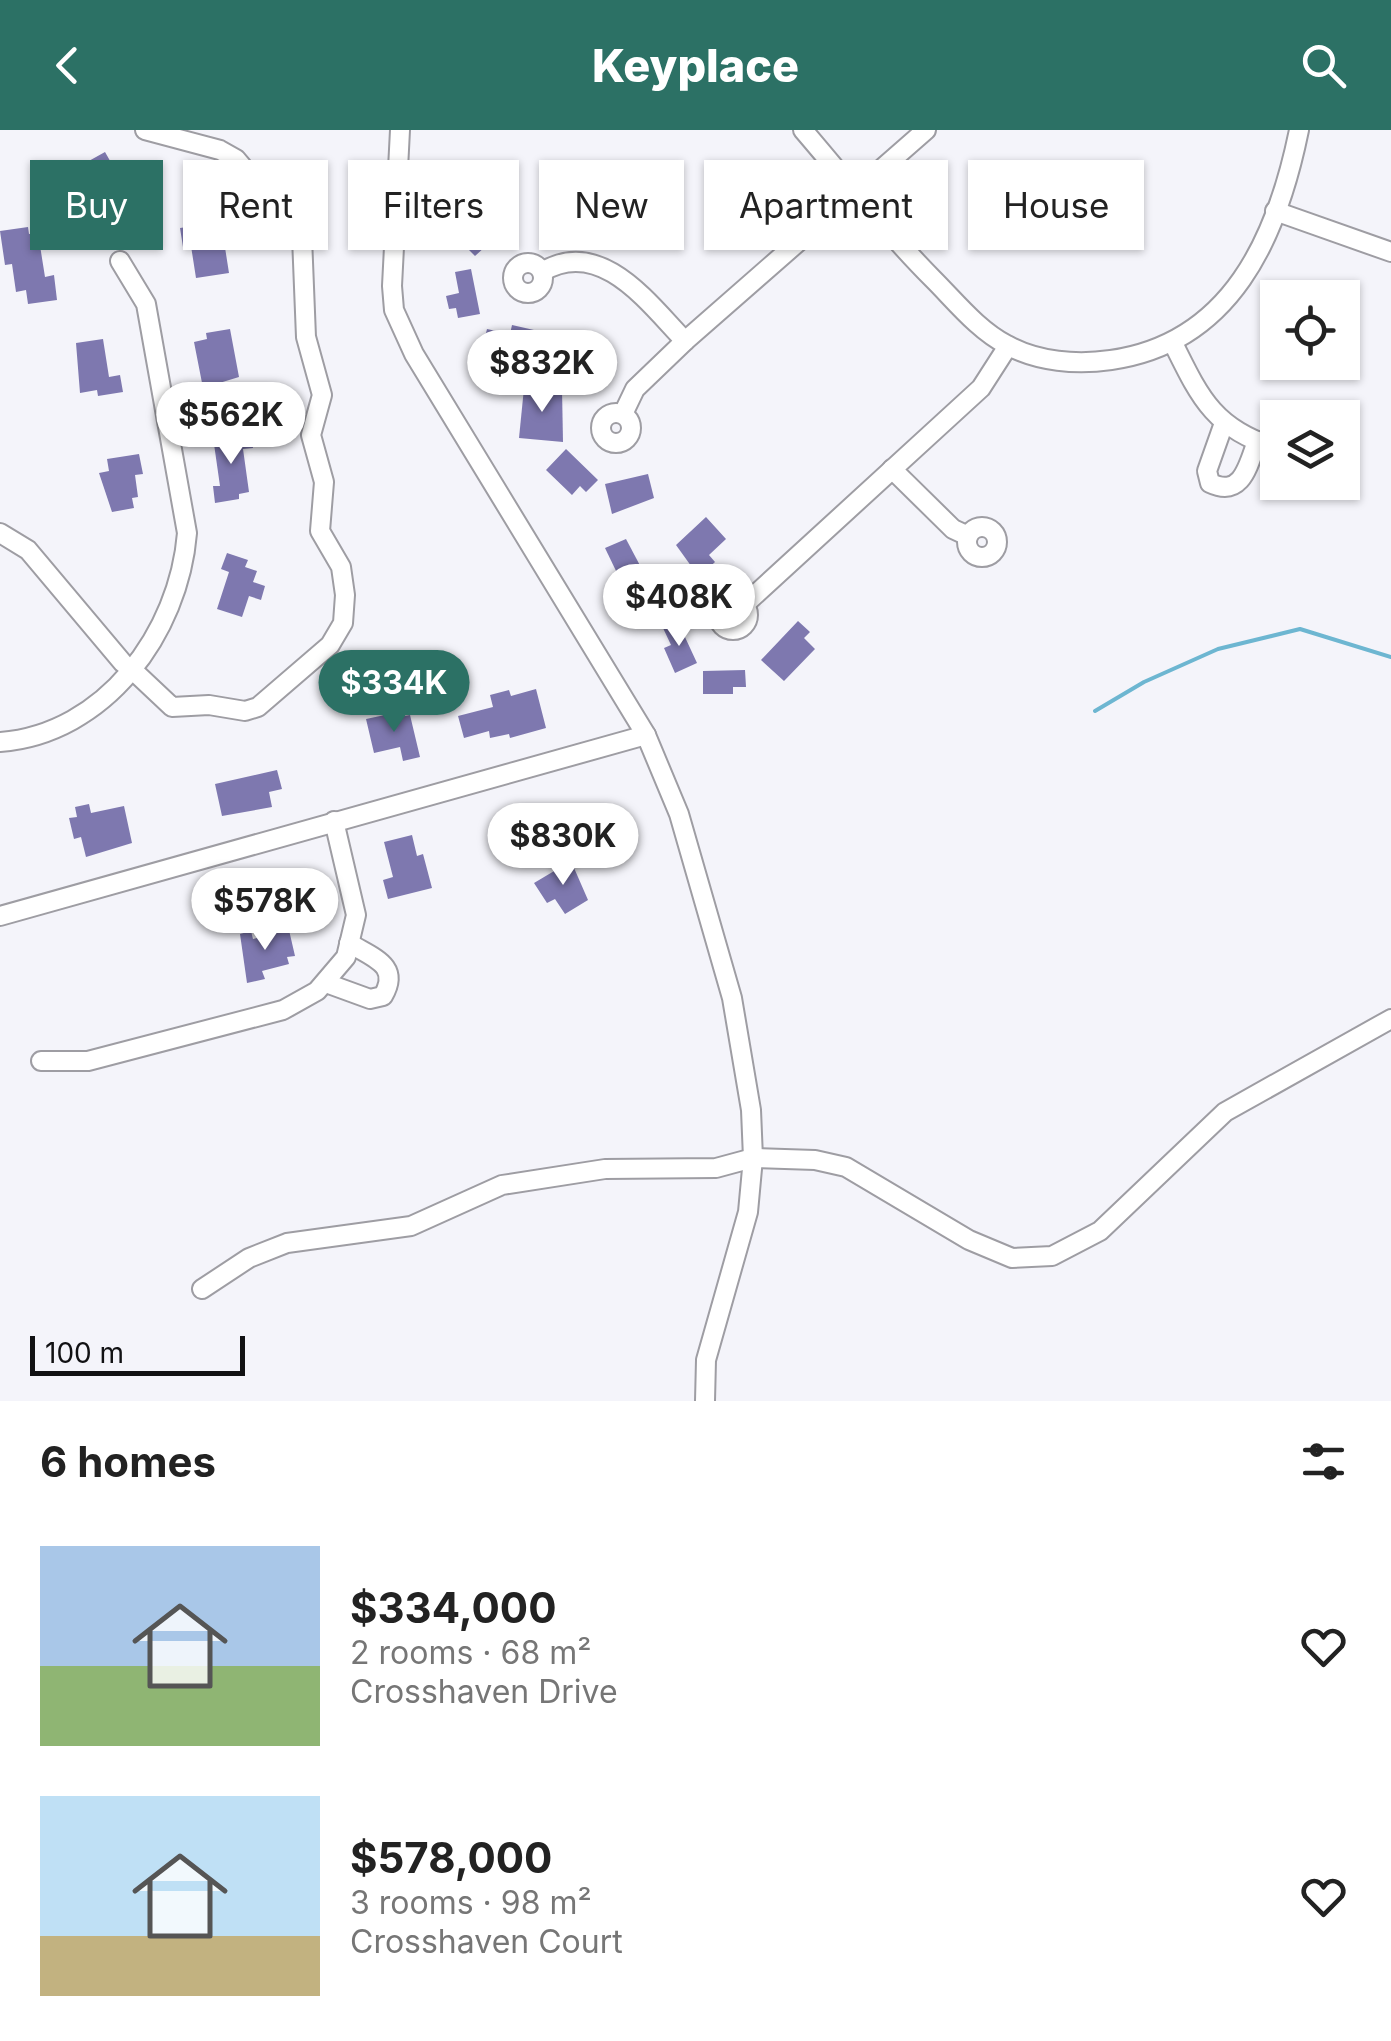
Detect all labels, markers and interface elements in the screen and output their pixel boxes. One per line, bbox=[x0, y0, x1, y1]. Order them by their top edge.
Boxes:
icon: back bbox=[40, 38, 95, 93]
text: Keyplace bbox=[592, 38, 799, 93]
icon: search bbox=[1296, 38, 1351, 93]
chip: Buy bbox=[30, 160, 163, 250]
chip: Rent bbox=[183, 160, 328, 250]
chip: Filters bbox=[348, 160, 519, 250]
chip: New bbox=[539, 160, 684, 250]
chip: Apartment bbox=[704, 160, 948, 250]
chip: House bbox=[968, 160, 1144, 250]
map controls bbox=[1260, 280, 1360, 500]
button: locate bbox=[1260, 280, 1360, 380]
pin: $832K bbox=[472, 330, 612, 415]
text: $832K bbox=[489, 343, 595, 382]
pin: $562K bbox=[161, 382, 301, 467]
text: $562K bbox=[178, 395, 284, 434]
button: layers bbox=[1260, 400, 1360, 500]
pin: $408K bbox=[609, 564, 749, 649]
text: $408K bbox=[625, 577, 733, 616]
pin: $334K bbox=[324, 650, 464, 735]
text: $334K bbox=[341, 663, 447, 702]
pin: $830K bbox=[493, 803, 633, 888]
text: $830K bbox=[509, 816, 617, 855]
pin: $578K bbox=[195, 868, 335, 953]
text: $578K bbox=[213, 881, 317, 920]
scale bar bbox=[30, 1331, 245, 1376]
text: 100 m bbox=[45, 1336, 124, 1370]
icon: filters bbox=[1296, 1434, 1351, 1489]
text: 6 homes bbox=[40, 1436, 216, 1487]
text: $334,000 bbox=[350, 1582, 556, 1633]
icon: home bbox=[120, 1586, 240, 1706]
icon: heart bbox=[1296, 1619, 1351, 1674]
text: 2 rooms · 68 m² bbox=[350, 1633, 591, 1672]
text: Crosshaven Drive bbox=[350, 1672, 618, 1711]
text: $578,000 bbox=[350, 1832, 552, 1883]
icon: home bbox=[120, 1836, 240, 1956]
icon: heart bbox=[1296, 1869, 1351, 1924]
text: 3 rooms · 98 m² bbox=[350, 1883, 592, 1922]
text: Crosshaven Court bbox=[350, 1922, 623, 1961]

